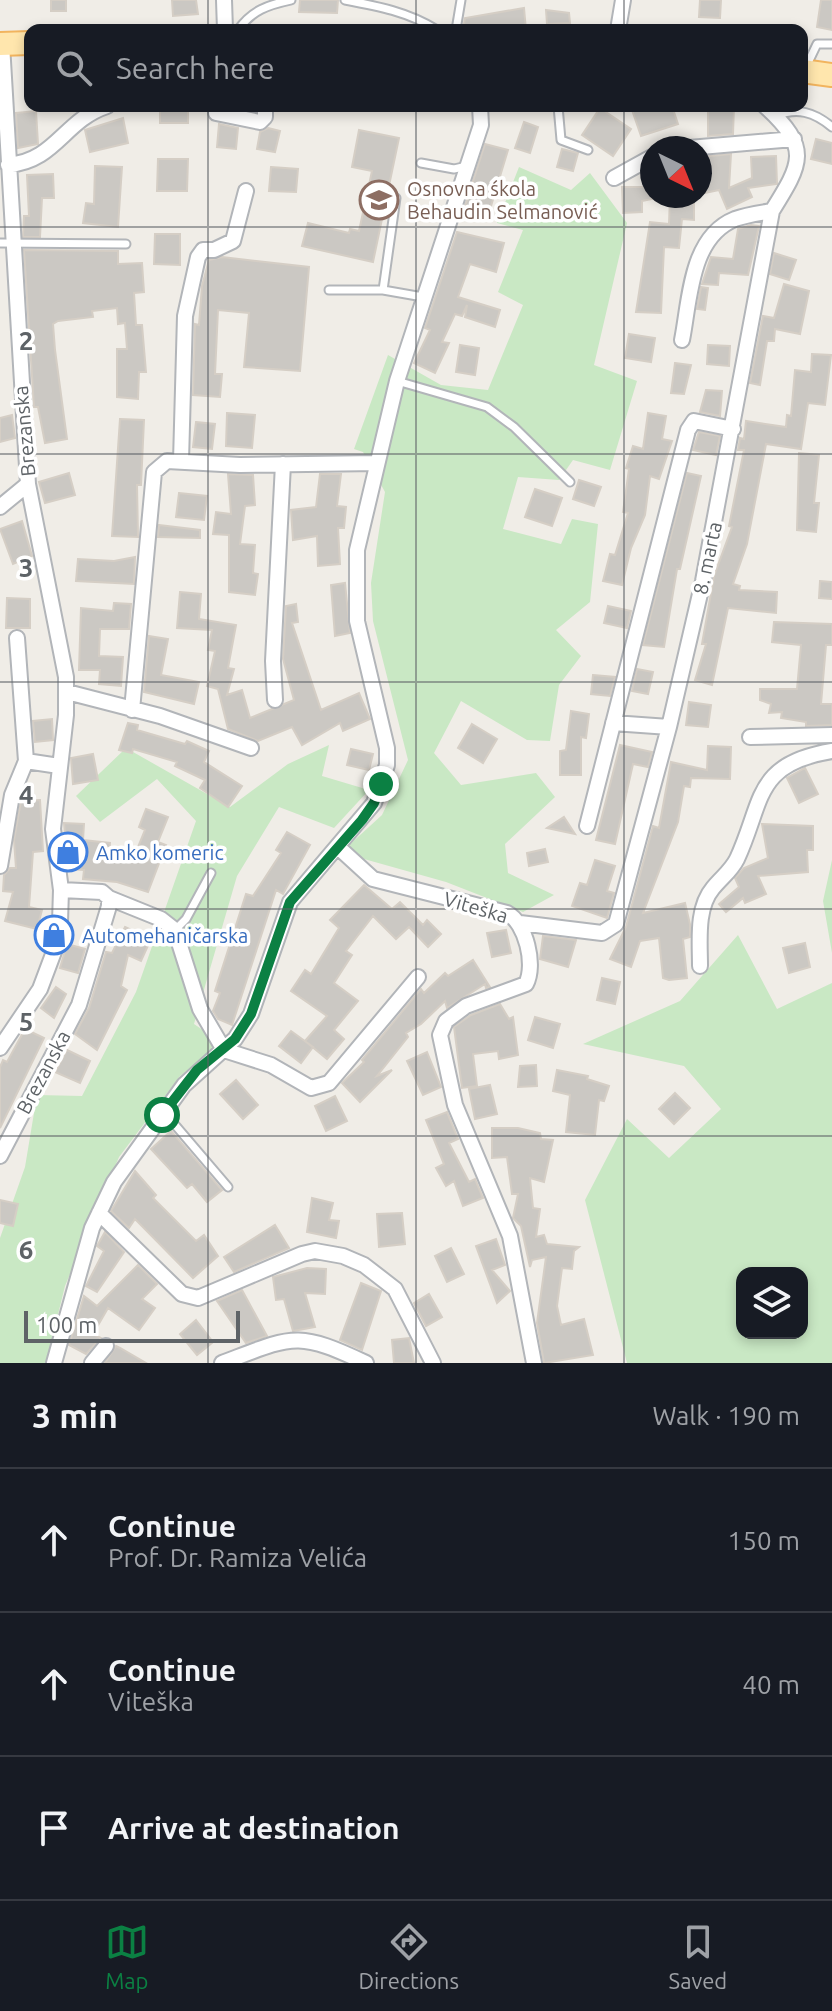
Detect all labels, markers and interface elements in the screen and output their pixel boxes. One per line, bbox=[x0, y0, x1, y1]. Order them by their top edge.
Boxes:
search box bbox=[24, 24, 808, 112]
icon: search bbox=[52, 46, 96, 90]
text: Search here bbox=[116, 51, 275, 85]
north arrow bbox=[640, 136, 712, 208]
place label: Osnovna śkola Behaudin Selmanović bbox=[407, 177, 598, 223]
school or university icon: Osnovna śkola Behaudin Selmanović bbox=[358, 179, 400, 221]
text: 2 bbox=[19, 326, 33, 355]
street label: Brezanska bbox=[9, 385, 39, 477]
street label: 8. marta bbox=[688, 519, 726, 597]
text: 3 bbox=[19, 553, 33, 582]
route end bbox=[363, 766, 399, 802]
text: 4 bbox=[19, 780, 33, 809]
shop icon: Amko komeric bbox=[47, 831, 89, 873]
place label: Amko komeric bbox=[96, 841, 224, 864]
street label: Viteška bbox=[441, 887, 511, 927]
shop icon: Automehaničarska bbox=[33, 914, 75, 956]
place label: Automehaničarska bbox=[82, 924, 248, 947]
text: 5 bbox=[19, 1007, 33, 1036]
street label: Brezanska bbox=[11, 1026, 75, 1118]
route start bbox=[144, 1097, 180, 1133]
text: 6 bbox=[19, 1235, 33, 1264]
map controls bbox=[736, 1267, 808, 1339]
button: layers bbox=[736, 1267, 808, 1339]
scale bar bbox=[24, 1307, 240, 1343]
text: 100 m bbox=[36, 1312, 97, 1337]
text: 3 min bbox=[32, 1396, 118, 1434]
text: Walk · 190 m bbox=[652, 1401, 800, 1430]
text: Continue bbox=[108, 1509, 236, 1543]
icon: ahead bbox=[32, 1518, 76, 1562]
text: 150 m bbox=[728, 1526, 800, 1555]
text: Prof. Dr. Ramiza Velića bbox=[108, 1543, 367, 1572]
text: Continue bbox=[108, 1653, 236, 1687]
icon: ahead bbox=[32, 1662, 76, 1706]
text: 40 m bbox=[742, 1670, 800, 1699]
text: Viteška bbox=[108, 1687, 194, 1716]
icon: arrive bbox=[32, 1806, 76, 1850]
text: Arrive at destination bbox=[108, 1811, 400, 1845]
tab: Map bbox=[105, 1920, 149, 1993]
tab: Directions bbox=[358, 1920, 459, 1993]
tab: Saved bbox=[669, 1920, 727, 1993]

